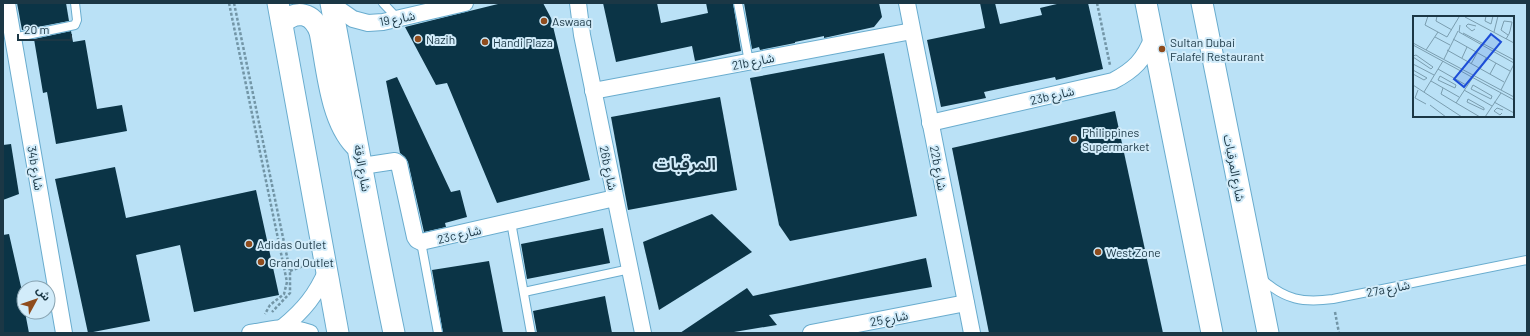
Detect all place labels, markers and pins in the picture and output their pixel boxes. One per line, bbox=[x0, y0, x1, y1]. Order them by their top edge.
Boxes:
place label: Aswaaq bbox=[552, 14, 592, 28]
marker: Aswaaq bbox=[539, 16, 549, 26]
place label: Nazih bbox=[426, 32, 455, 46]
marker: Nazih bbox=[413, 34, 423, 44]
place label: Handi Plaza bbox=[493, 35, 553, 49]
place label: Sultan Dubai Falafel Restaurant bbox=[1170, 35, 1264, 63]
marker: Handi Plaza bbox=[480, 37, 490, 47]
marker: Sultan Dubai Falafel Restaurant bbox=[1157, 44, 1167, 54]
place label: Philippines Supermarket bbox=[1082, 125, 1150, 153]
marker: Philippines Supermarket bbox=[1069, 134, 1079, 144]
place label: Adidas Outlet bbox=[257, 237, 326, 251]
marker: Adidas Outlet bbox=[244, 239, 254, 249]
place label: West Zone bbox=[1106, 245, 1161, 259]
marker: West Zone bbox=[1093, 247, 1103, 257]
place label: Grand Outlet bbox=[269, 255, 334, 269]
marker: Grand Outlet bbox=[256, 257, 266, 267]

